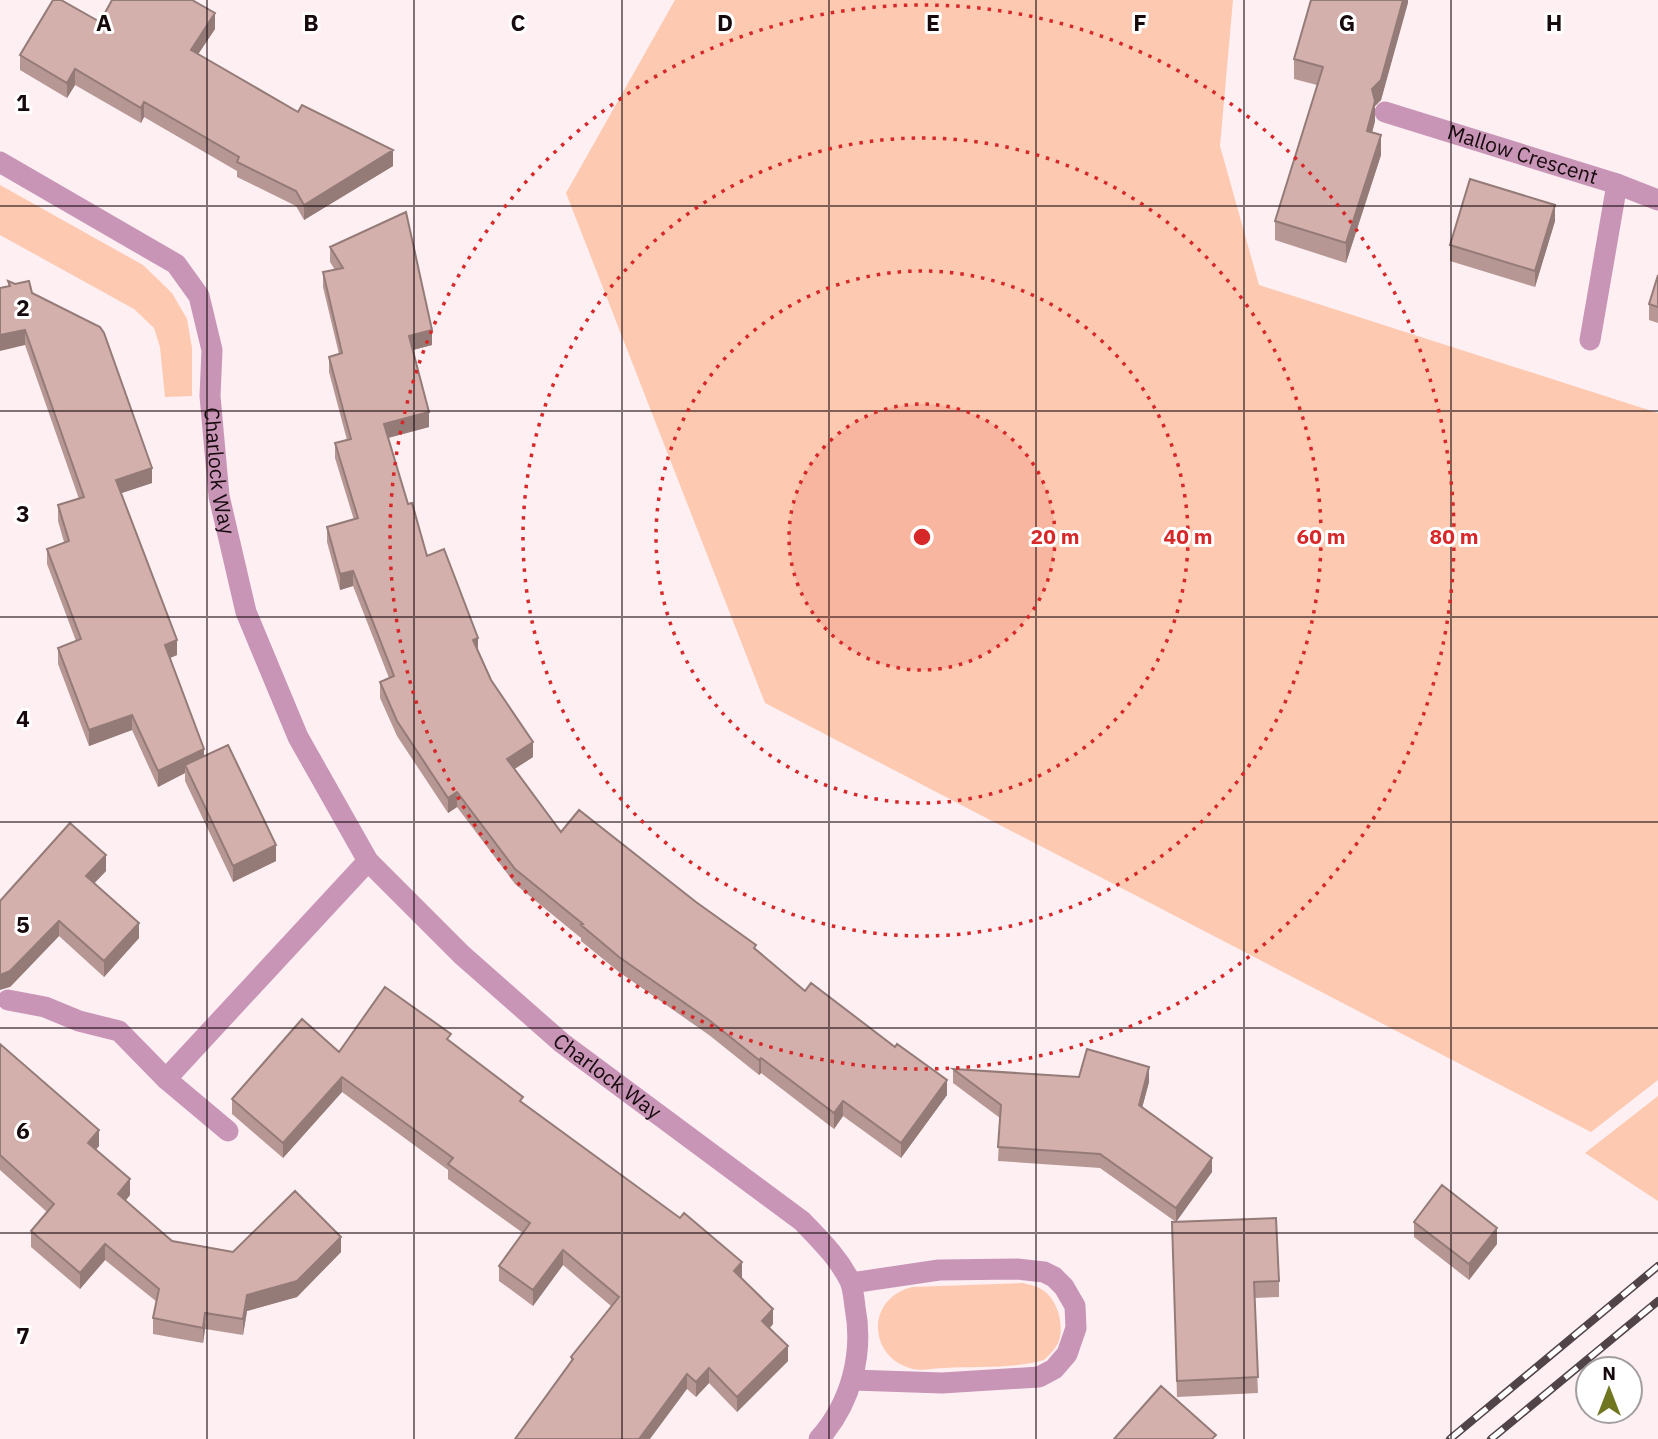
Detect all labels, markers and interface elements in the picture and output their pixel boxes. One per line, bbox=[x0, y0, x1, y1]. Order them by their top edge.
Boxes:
text: A bbox=[96, 7, 112, 37]
text: B bbox=[303, 7, 319, 37]
text: C bbox=[511, 7, 526, 37]
text: D bbox=[717, 7, 733, 37]
text: E bbox=[926, 7, 940, 37]
text: F bbox=[1133, 7, 1147, 37]
text: G bbox=[1339, 7, 1355, 37]
text: H bbox=[1546, 7, 1562, 37]
text: 1 bbox=[16, 87, 30, 117]
street label: Mallow Crescent bbox=[1444, 117, 1602, 190]
text: 2 bbox=[16, 292, 30, 322]
street label: Charlock Way bbox=[198, 406, 243, 538]
text: 3 bbox=[16, 498, 30, 528]
text: 20 m bbox=[1031, 522, 1079, 550]
text: 40 m bbox=[1164, 522, 1212, 550]
text: 60 m bbox=[1297, 522, 1345, 550]
text: 80 m bbox=[1430, 522, 1478, 550]
centre of rings bbox=[910, 525, 934, 549]
text: 4 bbox=[16, 703, 30, 733]
text: 5 bbox=[16, 909, 30, 939]
street label: Charlock Way bbox=[547, 1027, 668, 1125]
text: 6 bbox=[16, 1115, 30, 1145]
text: 7 bbox=[16, 1320, 30, 1350]
north arrow bbox=[1574, 1355, 1644, 1425]
text: N bbox=[1602, 1361, 1616, 1385]

